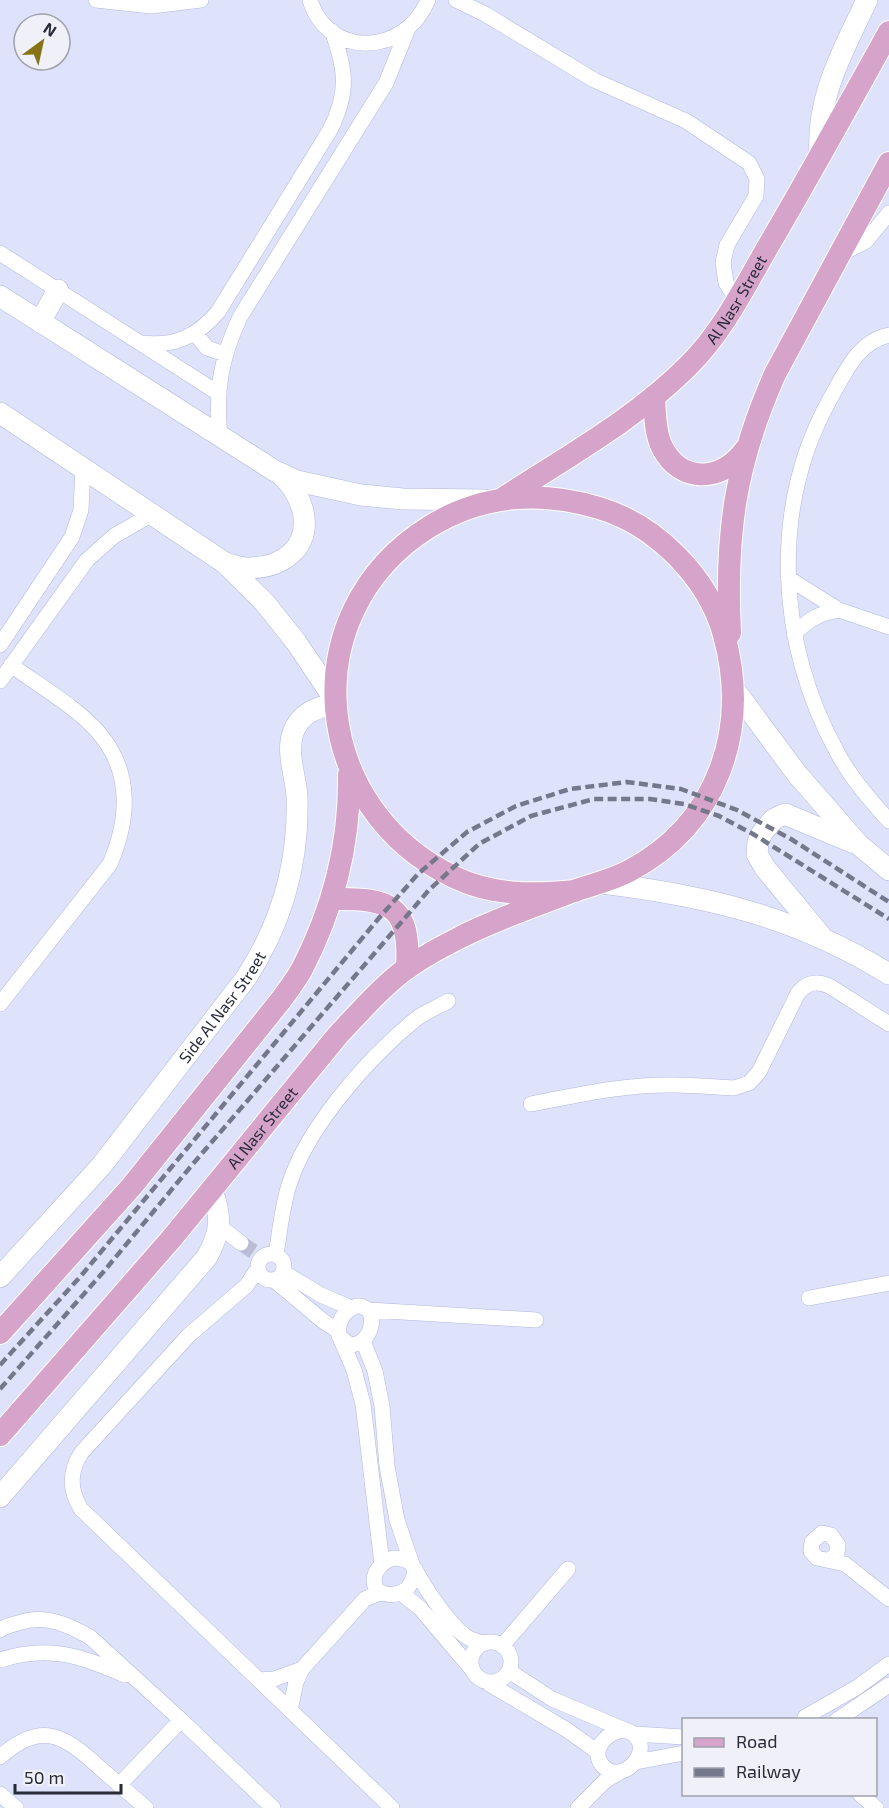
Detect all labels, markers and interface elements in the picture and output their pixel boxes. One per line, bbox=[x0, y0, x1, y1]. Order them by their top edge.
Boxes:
north arrow bbox=[12, 12, 72, 72]
text: N bbox=[40, 18, 60, 40]
street label: Al Nasr Street bbox=[701, 252, 770, 347]
street label: Side Al Nasr Street bbox=[174, 948, 269, 1066]
street label: Al Nasr Street bbox=[223, 1083, 301, 1172]
legend bbox=[682, 1718, 877, 1796]
text: Road bbox=[736, 1730, 777, 1752]
scale bar bbox=[15, 1757, 122, 1795]
text: Railway bbox=[736, 1760, 801, 1782]
text: 50 m bbox=[24, 1766, 64, 1788]

